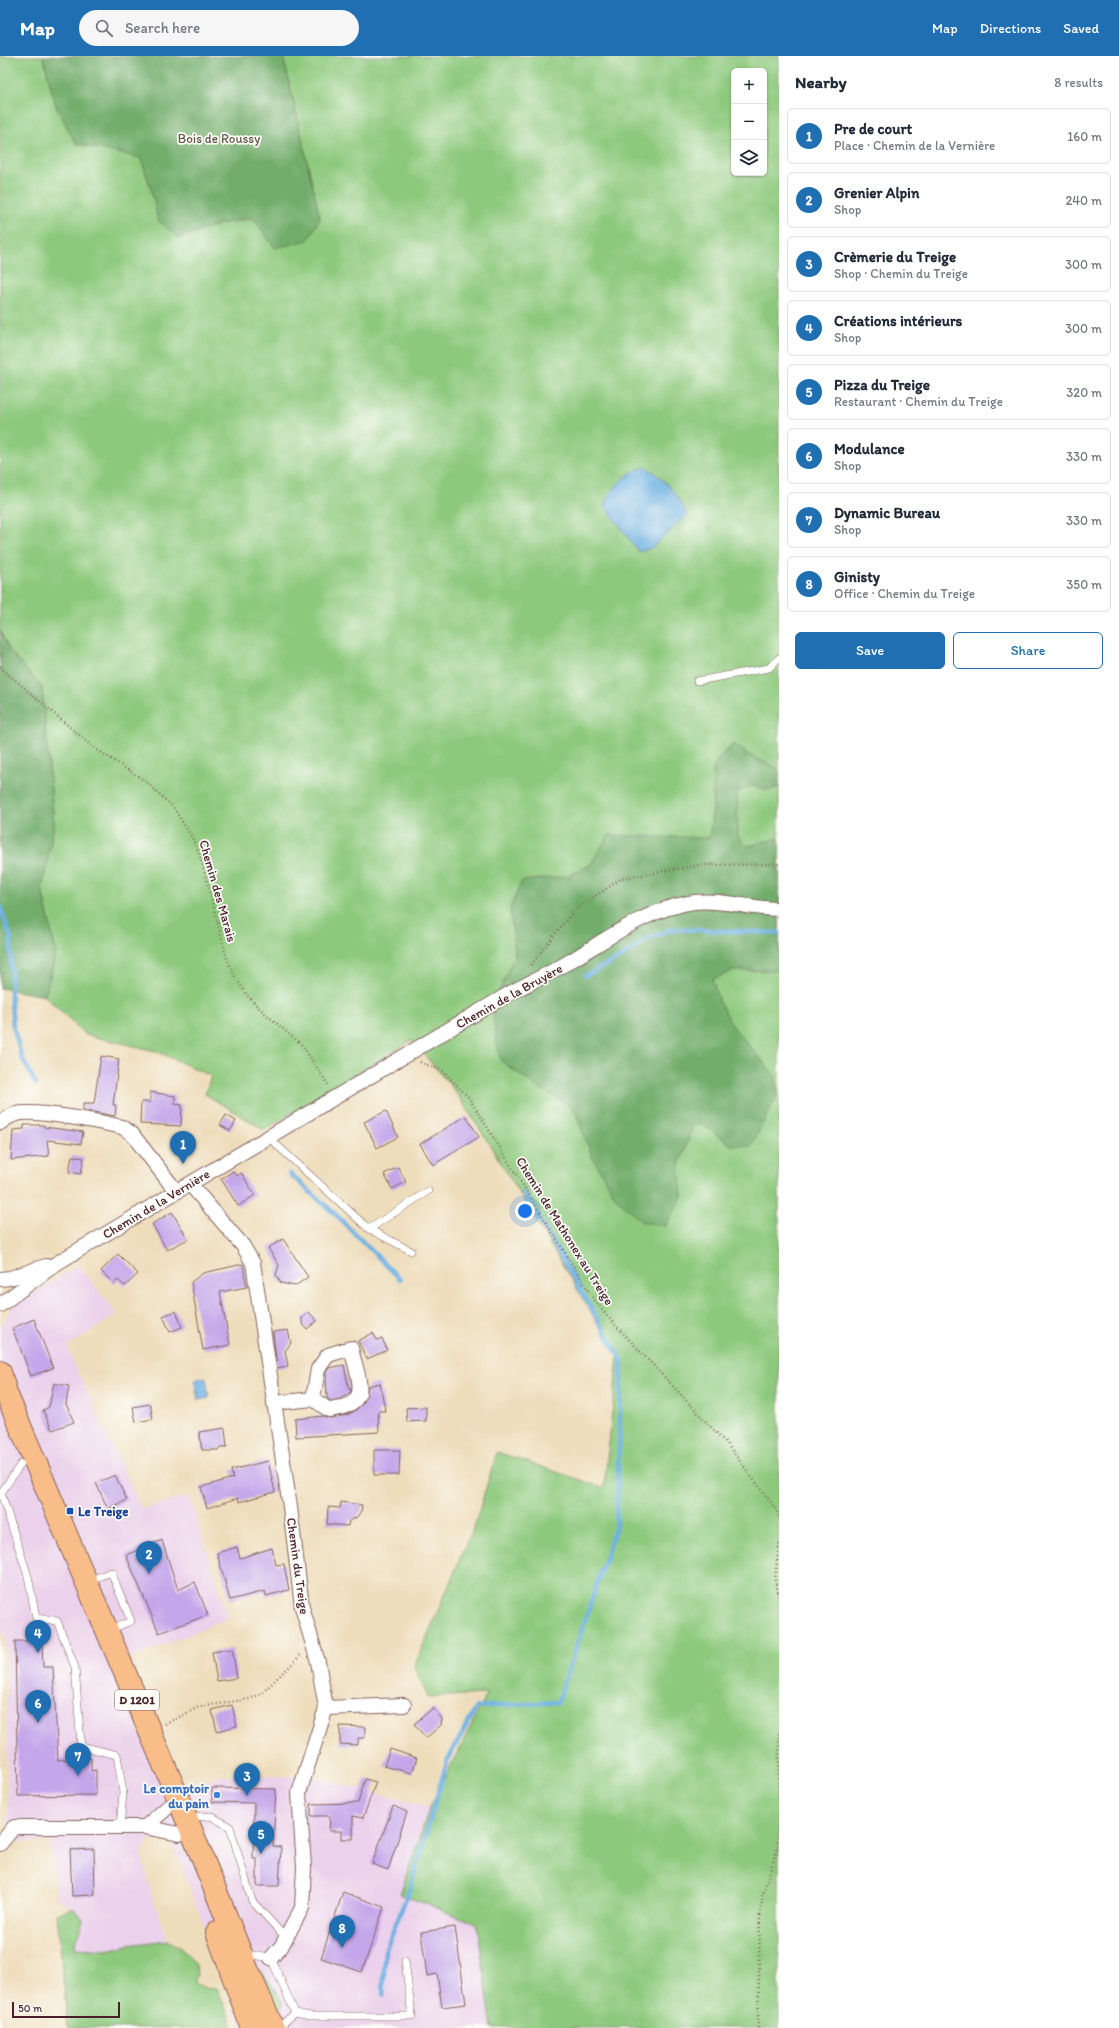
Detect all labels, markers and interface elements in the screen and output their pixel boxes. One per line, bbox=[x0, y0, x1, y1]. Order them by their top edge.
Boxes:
search box bbox=[79, 10, 359, 46]
text: Map bbox=[20, 17, 55, 40]
icon: search bbox=[93, 17, 115, 39]
text: Search here bbox=[125, 19, 200, 37]
text: Map bbox=[932, 20, 958, 37]
text: Directions bbox=[980, 20, 1041, 37]
text: Saved bbox=[1063, 20, 1099, 37]
map controls bbox=[731, 68, 767, 176]
button: + bbox=[731, 68, 767, 104]
text: Nearby bbox=[795, 72, 847, 92]
text: 8 results bbox=[1054, 75, 1103, 90]
button: − bbox=[731, 104, 767, 140]
text: Pre de court bbox=[834, 120, 912, 138]
text: 1 bbox=[806, 129, 812, 144]
text: 160 m bbox=[1067, 129, 1102, 144]
park label: Bois de Roussy bbox=[178, 131, 260, 146]
text: Place · Chemin de la Vernière bbox=[834, 138, 995, 153]
button: layers bbox=[731, 140, 767, 176]
text: Grenier Alpin bbox=[834, 184, 919, 202]
text: 2 bbox=[806, 193, 812, 208]
text: 240 m bbox=[1065, 193, 1102, 208]
text: Shop bbox=[834, 202, 861, 217]
text: Crèmerie du Treige bbox=[834, 248, 956, 266]
text: 3 bbox=[805, 257, 813, 272]
text: 300 m bbox=[1065, 257, 1102, 272]
text: Shop · Chemin du Treige bbox=[834, 266, 968, 281]
text: Créations intérieurs bbox=[834, 312, 962, 330]
text: 4 bbox=[805, 321, 813, 336]
text: 300 m bbox=[1065, 321, 1102, 336]
text: Shop bbox=[834, 330, 861, 345]
text: Pizza du Treige bbox=[834, 376, 930, 394]
text: 5 bbox=[806, 385, 812, 400]
text: 320 m bbox=[1066, 385, 1102, 400]
text: Restaurant · Chemin du Treige bbox=[834, 394, 1003, 409]
text: Modulance bbox=[834, 440, 905, 458]
text: 6 bbox=[806, 449, 812, 464]
text: 330 m bbox=[1066, 449, 1102, 464]
text: Shop bbox=[834, 458, 861, 473]
text: Dynamic Bureau bbox=[834, 504, 940, 522]
text: 7 bbox=[806, 513, 812, 528]
text: 330 m bbox=[1066, 513, 1102, 528]
text: Shop bbox=[834, 522, 861, 537]
text: Ginisty bbox=[834, 568, 880, 586]
text: 8 bbox=[805, 577, 813, 592]
text: 350 m bbox=[1066, 577, 1102, 592]
text: Office · Chemin du Treige bbox=[834, 586, 975, 601]
button: Save bbox=[795, 632, 945, 669]
button: Share bbox=[953, 632, 1103, 669]
street label: Chemin des Marais bbox=[196, 838, 240, 944]
street label: Chemin de la Bruyère bbox=[453, 960, 565, 1032]
pin: 1 bbox=[170, 1131, 196, 1164]
street label: Chemin de Mathonex au Treige bbox=[513, 1154, 617, 1308]
street label: Chemin de la Vernière bbox=[100, 1166, 212, 1242]
your location bbox=[515, 1201, 535, 1221]
place label: Le Treige bbox=[78, 1504, 128, 1520]
marker: Le Treige bbox=[65, 1506, 75, 1516]
street label: Chemin du Treige bbox=[284, 1517, 312, 1615]
pin: 2 bbox=[136, 1541, 162, 1574]
pin: 4 bbox=[25, 1620, 51, 1653]
pin: 6 bbox=[25, 1690, 51, 1723]
road number: D 1201 bbox=[115, 1690, 159, 1710]
pin: 7 bbox=[65, 1743, 91, 1776]
pin: 3 bbox=[234, 1763, 260, 1796]
place label: Le comptoir du pain bbox=[144, 1781, 210, 1812]
marker: Le comptoir du pain bbox=[212, 1790, 222, 1800]
pin: 5 bbox=[248, 1821, 274, 1854]
pin: 8 bbox=[329, 1915, 355, 1948]
scale bar bbox=[12, 2000, 120, 2019]
text: 50 m bbox=[18, 2002, 42, 2015]

